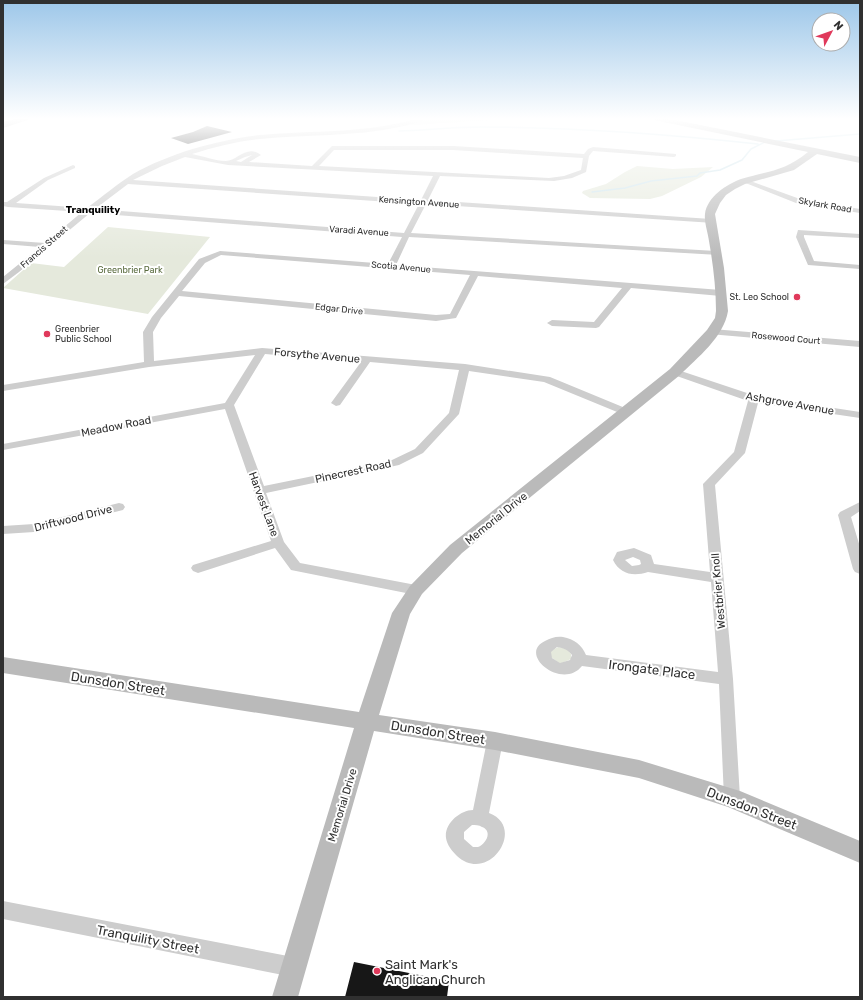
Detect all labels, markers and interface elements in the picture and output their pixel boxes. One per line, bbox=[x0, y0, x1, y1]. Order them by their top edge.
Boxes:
north arrow bbox=[811, 12, 851, 52]
text: N bbox=[831, 19, 846, 33]
street label: Kensington Avenue bbox=[378, 194, 460, 210]
street label: Skylark Road bbox=[798, 195, 852, 215]
district label: Tranquility bbox=[66, 204, 120, 216]
street label: Francis Street bbox=[19, 224, 70, 270]
street label: Varadi Avenue bbox=[329, 224, 389, 238]
street label: Scotia Avenue bbox=[371, 259, 431, 275]
park label: Greenbrier Park bbox=[97, 265, 163, 275]
place label: St. Leo School bbox=[729, 292, 789, 302]
marker: St. Leo School bbox=[792, 292, 802, 302]
street label: Edgar Drive bbox=[315, 302, 363, 316]
place label: Greenbrier Public School bbox=[55, 324, 112, 344]
marker: Greenbrier Public School bbox=[42, 329, 52, 339]
street label: Rosewood Court bbox=[751, 330, 821, 346]
street label: Forsythe Avenue bbox=[273, 345, 361, 366]
street label: Ashgrove Avenue bbox=[745, 389, 835, 418]
street label: Meadow Road bbox=[80, 413, 152, 440]
street label: Pinecrest Road bbox=[314, 457, 392, 486]
street label: Harvest Lane bbox=[246, 470, 281, 538]
street label: Memorial Drive bbox=[463, 490, 530, 547]
street label: Driftwood Drive bbox=[33, 503, 113, 534]
street label: Westbrier Knoll bbox=[709, 553, 728, 629]
street label: Irongate Place bbox=[608, 657, 696, 683]
street label: Dunsdon Street bbox=[70, 669, 166, 698]
street label: Dunsdon Street bbox=[390, 718, 486, 747]
street label: Memorial Drive bbox=[325, 767, 360, 843]
street label: Dunsdon Street bbox=[705, 784, 799, 833]
street label: Tranquility Street bbox=[95, 922, 200, 957]
place label: Saint Mark's Anglican Church bbox=[385, 957, 485, 988]
marker: Saint Mark's Anglican Church bbox=[372, 966, 382, 976]

